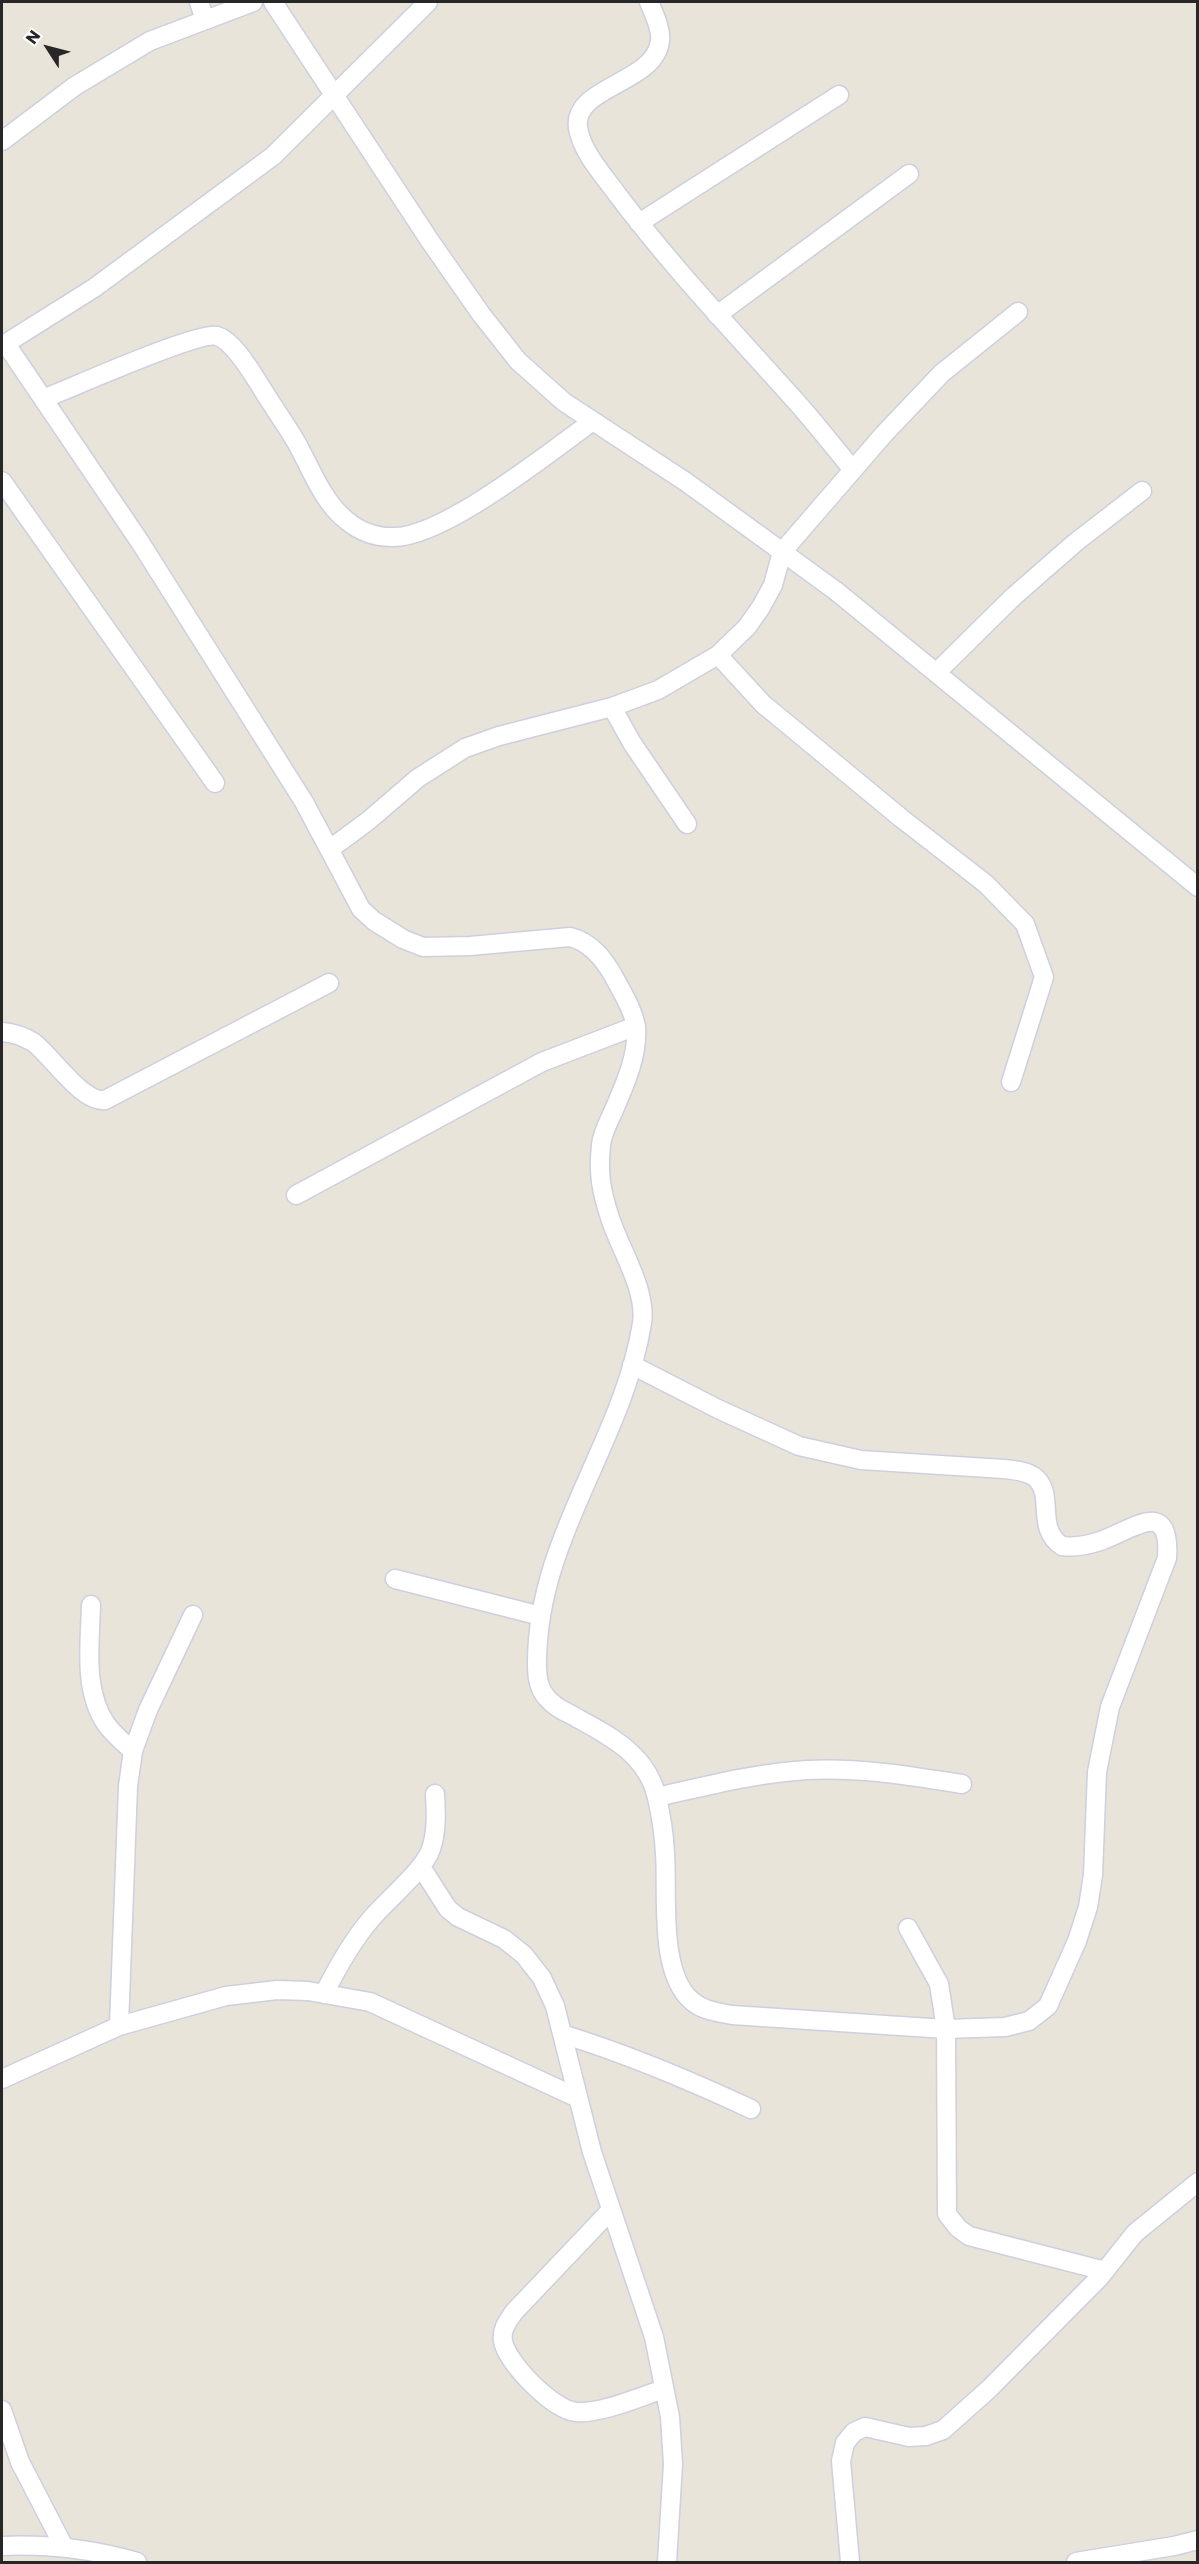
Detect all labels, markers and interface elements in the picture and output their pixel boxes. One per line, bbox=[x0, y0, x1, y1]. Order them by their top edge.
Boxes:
north arrow bbox=[18, 18, 78, 78]
text: N bbox=[20, 25, 46, 49]

